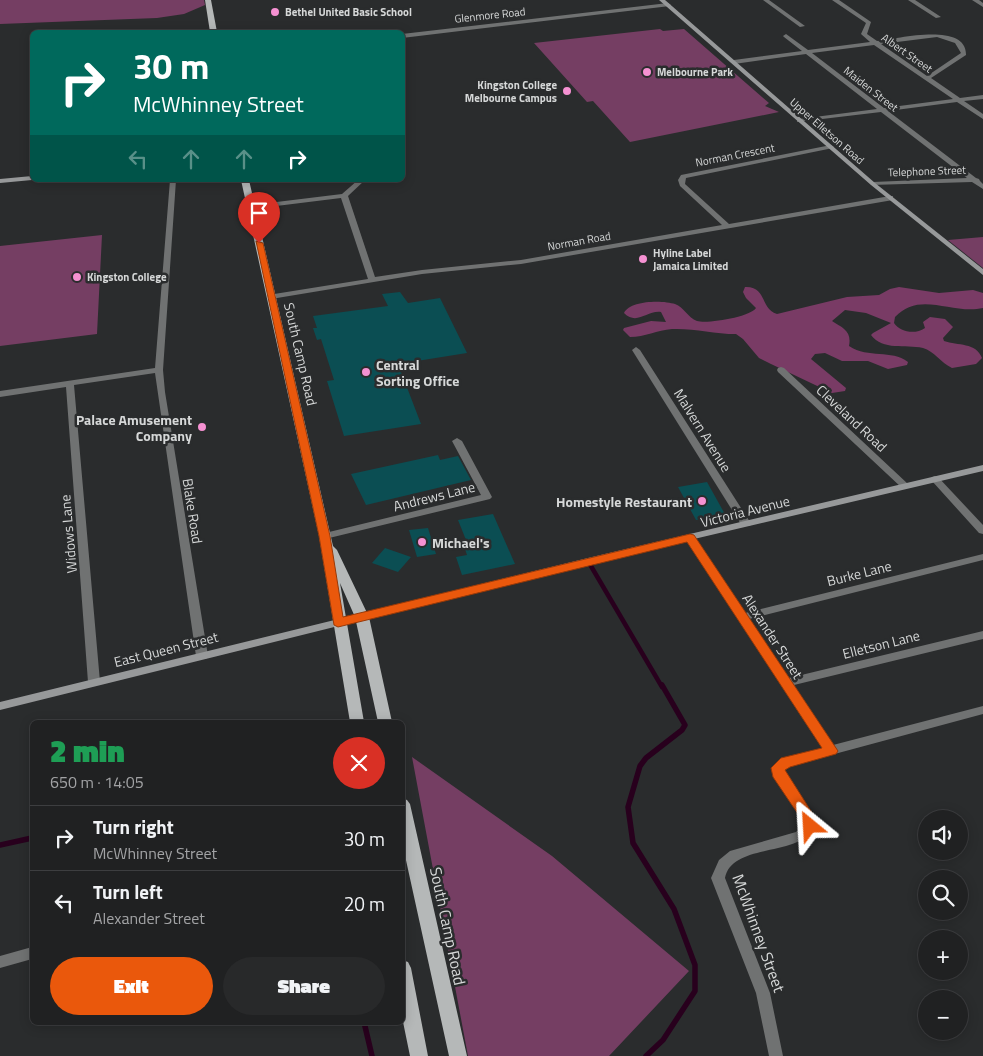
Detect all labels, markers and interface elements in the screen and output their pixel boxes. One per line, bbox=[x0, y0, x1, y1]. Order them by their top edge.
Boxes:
street label: Glenmore Road bbox=[454, 3, 526, 27]
place label: Bethel United Basic School bbox=[285, 4, 412, 20]
marker: Bethel United Basic School bbox=[269, 6, 281, 18]
street label: Albert Street bbox=[878, 30, 936, 77]
text: 30 m bbox=[133, 39, 209, 93]
icon: right bbox=[50, 50, 115, 115]
street label: Maiden Street bbox=[840, 63, 902, 115]
place label: Melbourne Park bbox=[657, 64, 733, 80]
marker: Melbourne Park bbox=[641, 66, 653, 78]
place label: Kingston College Melbourne Campus bbox=[465, 77, 557, 106]
marker: Kingston College Melbourne Campus bbox=[561, 85, 573, 97]
text: McWhinney Street bbox=[133, 87, 304, 121]
street label: Upper Elletson Road bbox=[786, 94, 868, 168]
street label: Norman Crescent bbox=[694, 139, 776, 171]
icon: left bbox=[124, 145, 152, 173]
icon: ahead bbox=[177, 145, 205, 173]
icon: ahead bbox=[230, 145, 258, 173]
icon: right bbox=[283, 145, 311, 173]
street label: Telephone Street bbox=[888, 162, 966, 180]
pin bbox=[238, 192, 280, 243]
icon: arrive bbox=[245, 199, 273, 227]
street label: Norman Road bbox=[546, 228, 612, 254]
place label: Hyline Label Jamaica Limited bbox=[653, 245, 728, 274]
marker: Hyline Label Jamaica Limited bbox=[637, 253, 649, 265]
place label: Kingston College bbox=[87, 269, 167, 285]
marker: Kingston College bbox=[71, 271, 83, 283]
street label: South Camp Road bbox=[279, 300, 323, 408]
place label: Central Sorting Office bbox=[376, 354, 459, 391]
marker: Central Sorting Office bbox=[360, 366, 372, 378]
street label: Cleveland Road bbox=[812, 380, 892, 456]
street label: Malvern Avenue bbox=[669, 384, 737, 476]
place label: Palace Amusement Company bbox=[76, 409, 192, 446]
marker: Palace Amusement Company bbox=[196, 421, 208, 433]
street label: Andrews Lane bbox=[391, 476, 477, 516]
street label: Blake Road bbox=[177, 477, 209, 545]
street label: Victoria Avenue bbox=[698, 490, 792, 532]
place label: Homestyle Restaurant bbox=[556, 491, 692, 512]
street label: Widows Lane bbox=[54, 494, 82, 574]
marker: Homestyle Restaurant bbox=[696, 495, 708, 507]
place label: Michael's bbox=[432, 532, 490, 553]
marker: Michael's bbox=[416, 536, 428, 548]
street label: Burke Lane bbox=[824, 555, 894, 591]
street label: Alexander Street bbox=[738, 589, 809, 683]
street label: Elletson Lane bbox=[840, 624, 922, 664]
street label: East Queen Street bbox=[112, 626, 220, 672]
text: 2 min bbox=[50, 728, 125, 774]
button: close bbox=[333, 737, 385, 789]
text: 650 m · 14:05 bbox=[50, 770, 144, 794]
position arrow bbox=[783, 799, 835, 851]
map controls bbox=[918, 810, 968, 1040]
button: sound bbox=[918, 810, 968, 860]
text: Turn right bbox=[93, 812, 174, 841]
icon: right bbox=[50, 824, 78, 852]
text: 30 m bbox=[344, 824, 385, 853]
text: McWhinney Street bbox=[93, 841, 217, 865]
street label: South Camp Road bbox=[424, 865, 472, 987]
button: search bbox=[918, 870, 968, 920]
street label: McWhinney Street bbox=[726, 871, 792, 996]
text: Turn left bbox=[93, 877, 163, 906]
icon: left bbox=[50, 889, 78, 917]
text: 20 m bbox=[344, 889, 385, 918]
text: Alexander Street bbox=[93, 906, 205, 930]
button: + bbox=[918, 930, 968, 980]
button: Exit bbox=[50, 957, 213, 1015]
button: Share bbox=[223, 957, 385, 1015]
button: − bbox=[918, 990, 968, 1040]

